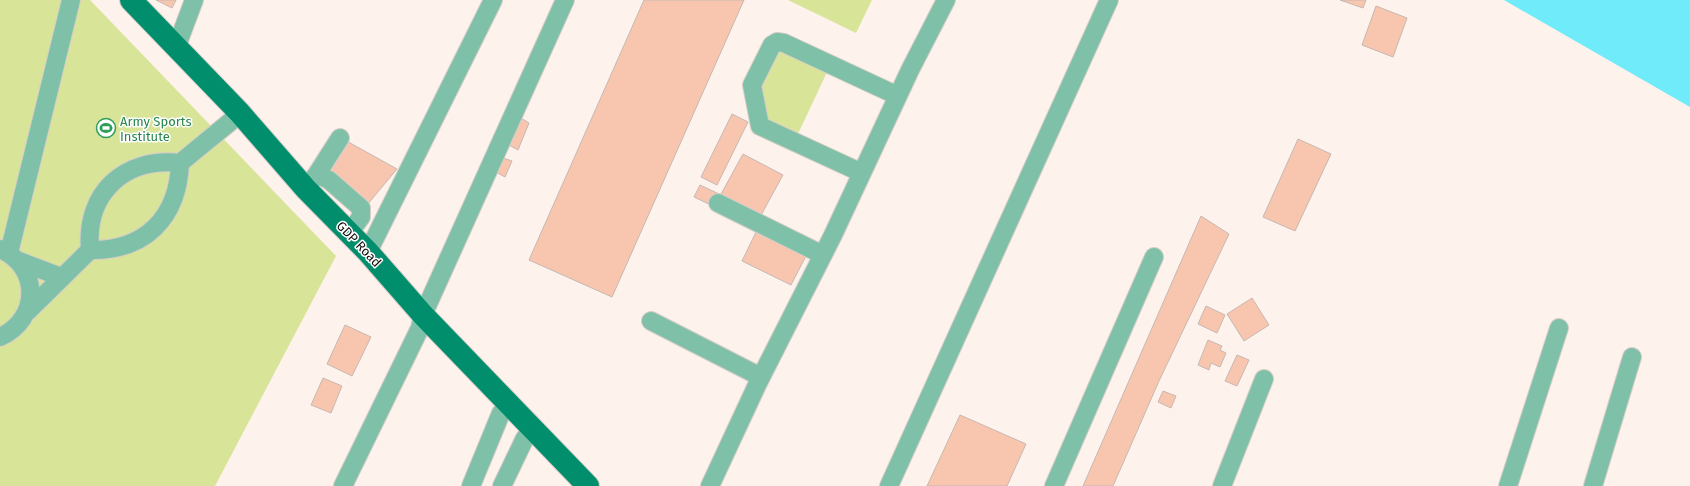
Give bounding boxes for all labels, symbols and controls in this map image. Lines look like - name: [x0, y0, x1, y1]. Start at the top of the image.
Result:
- place label: Army Sports Institute: [120, 114, 192, 144]
- sports icon: Army Sports Institute: [95, 117, 117, 139]
- street label: GDP Road: [334, 218, 384, 270]

